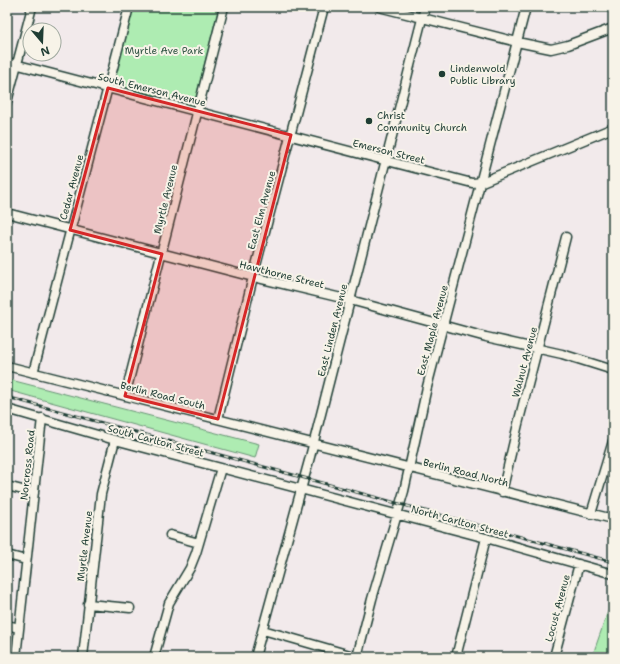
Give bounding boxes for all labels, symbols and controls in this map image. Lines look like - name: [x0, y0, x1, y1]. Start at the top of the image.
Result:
- north arrow: [22, 22, 62, 62]
- text: N: [38, 42, 52, 60]
- park label: Myrtle Ave Park: [125, 44, 204, 57]
- place label: Lindenwold Public Library: [450, 62, 516, 87]
- marker: Lindenwold Public Library: [437, 69, 447, 79]
- street label: South Emerson Avenue: [96, 70, 208, 109]
- place label: Christ Community Church: [377, 109, 467, 134]
- marker: Christ Community Church: [364, 116, 374, 126]
- street label: Emerson Street: [351, 136, 426, 167]
- street label: Cedar Avenue: [56, 153, 87, 221]
- street label: Myrtle Avenue: [151, 163, 180, 235]
- street label: East Elm Avenue: [245, 169, 278, 251]
- street label: Hawthorne Street: [238, 258, 326, 291]
- street label: East Linden Avenue: [315, 282, 350, 378]
- street label: East Maple Avenue: [414, 283, 451, 377]
- street label: Walnut Avenue: [509, 325, 540, 399]
- street label: Berlin Road South: [119, 379, 207, 412]
- street label: South Carlton Street: [106, 421, 206, 460]
- street label: Norcross Road: [17, 429, 38, 501]
- street label: Berlin Road North: [422, 456, 510, 489]
- street label: North Carlton Street: [410, 502, 510, 541]
- street label: Myrtle Avenue: [74, 510, 95, 582]
- street label: Locust Avenue: [542, 573, 573, 643]

